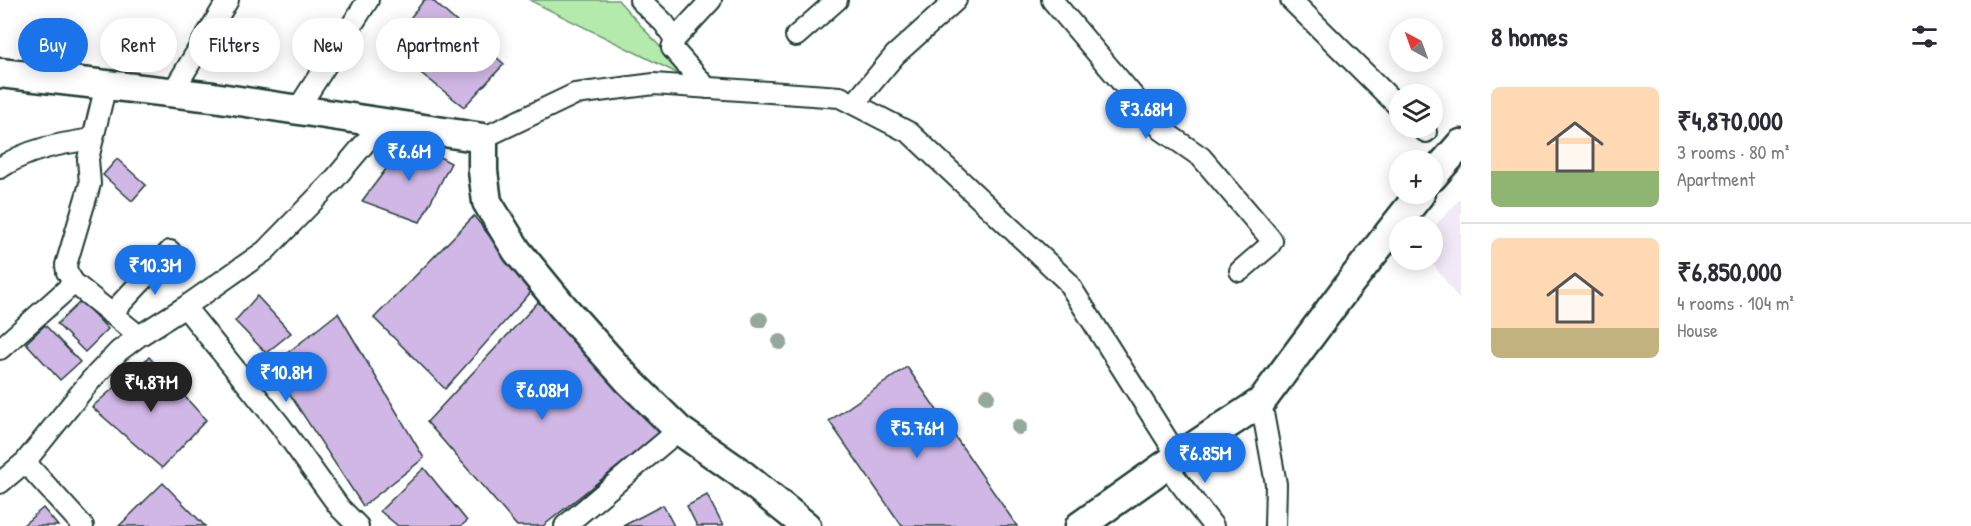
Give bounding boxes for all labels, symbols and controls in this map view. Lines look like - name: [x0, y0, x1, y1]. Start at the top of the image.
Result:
- chip: Buy: [18, 18, 88, 72]
- chip: Rent: [100, 18, 177, 72]
- chip: Filters: [189, 18, 280, 72]
- chip: New: [292, 18, 364, 72]
- chip: Apartment: [376, 18, 500, 72]
- north arrow: [1389, 18, 1443, 72]
- map controls: [1389, 18, 1443, 270]
- text: 8 homes: [1491, 19, 1568, 54]
- icon: filters: [1908, 20, 1941, 53]
- button: layers: [1389, 84, 1443, 138]
- pin: ₹3.68M: [1097, 89, 1195, 140]
- text: ₹3.68M: [1119, 95, 1173, 122]
- text: ₹4,870,000: [1677, 103, 1783, 138]
- icon: home: [1539, 111, 1611, 183]
- pin: ₹6.6M: [367, 131, 451, 182]
- text: ₹6.6M: [387, 137, 431, 164]
- text: 3 rooms · 80 m²: [1677, 138, 1789, 165]
- button: +: [1389, 150, 1443, 204]
- text: Apartment: [1677, 165, 1755, 192]
- button: −: [1389, 216, 1443, 270]
- pin: ₹10.3M: [106, 245, 204, 296]
- text: ₹10.3M: [129, 251, 181, 278]
- text: ₹6,850,000: [1677, 254, 1782, 289]
- icon: home: [1539, 262, 1611, 334]
- text: 4 rooms · 104 m²: [1677, 289, 1794, 316]
- text: House: [1677, 316, 1718, 343]
- pin: ₹10.8M: [237, 352, 335, 403]
- text: ₹10.8M: [260, 358, 312, 385]
- pin: ₹4.87M: [102, 362, 200, 413]
- text: ₹4.87M: [124, 368, 178, 395]
- pin: ₹6.08M: [493, 370, 591, 421]
- text: ₹6.08M: [515, 376, 569, 403]
- pin: ₹5.76M: [868, 408, 966, 459]
- text: ₹5.76M: [890, 414, 944, 441]
- pin: ₹6.85M: [1156, 433, 1254, 484]
- text: ₹6.85M: [1179, 439, 1231, 466]

